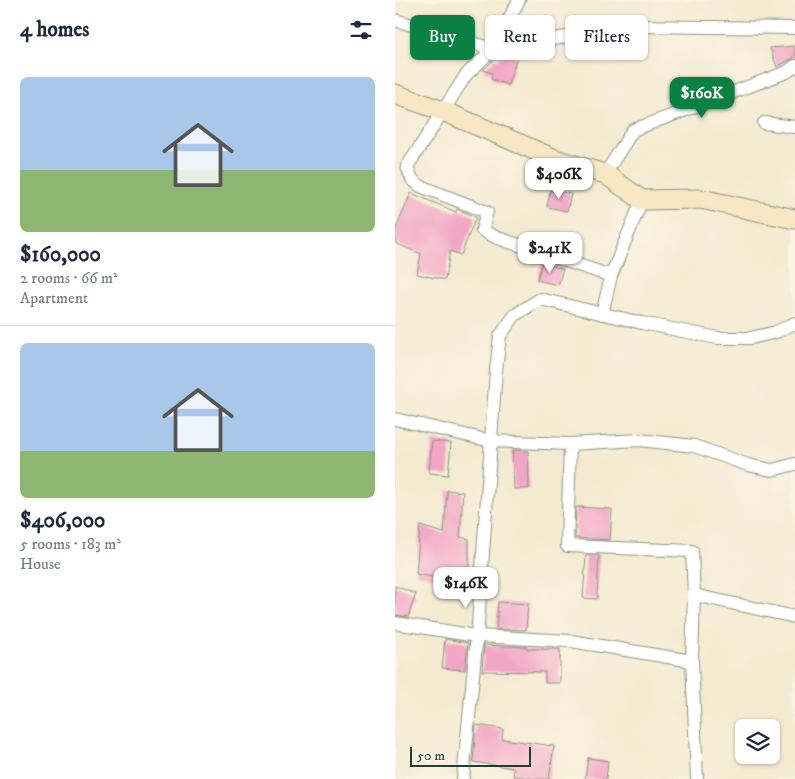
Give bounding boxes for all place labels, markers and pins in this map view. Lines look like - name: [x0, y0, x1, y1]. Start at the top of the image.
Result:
- pin: $160K: [667, 76, 737, 119]
- pin: $406K: [524, 158, 594, 200]
- pin: $241K: [515, 232, 585, 274]
- pin: $146K: [431, 566, 501, 609]

